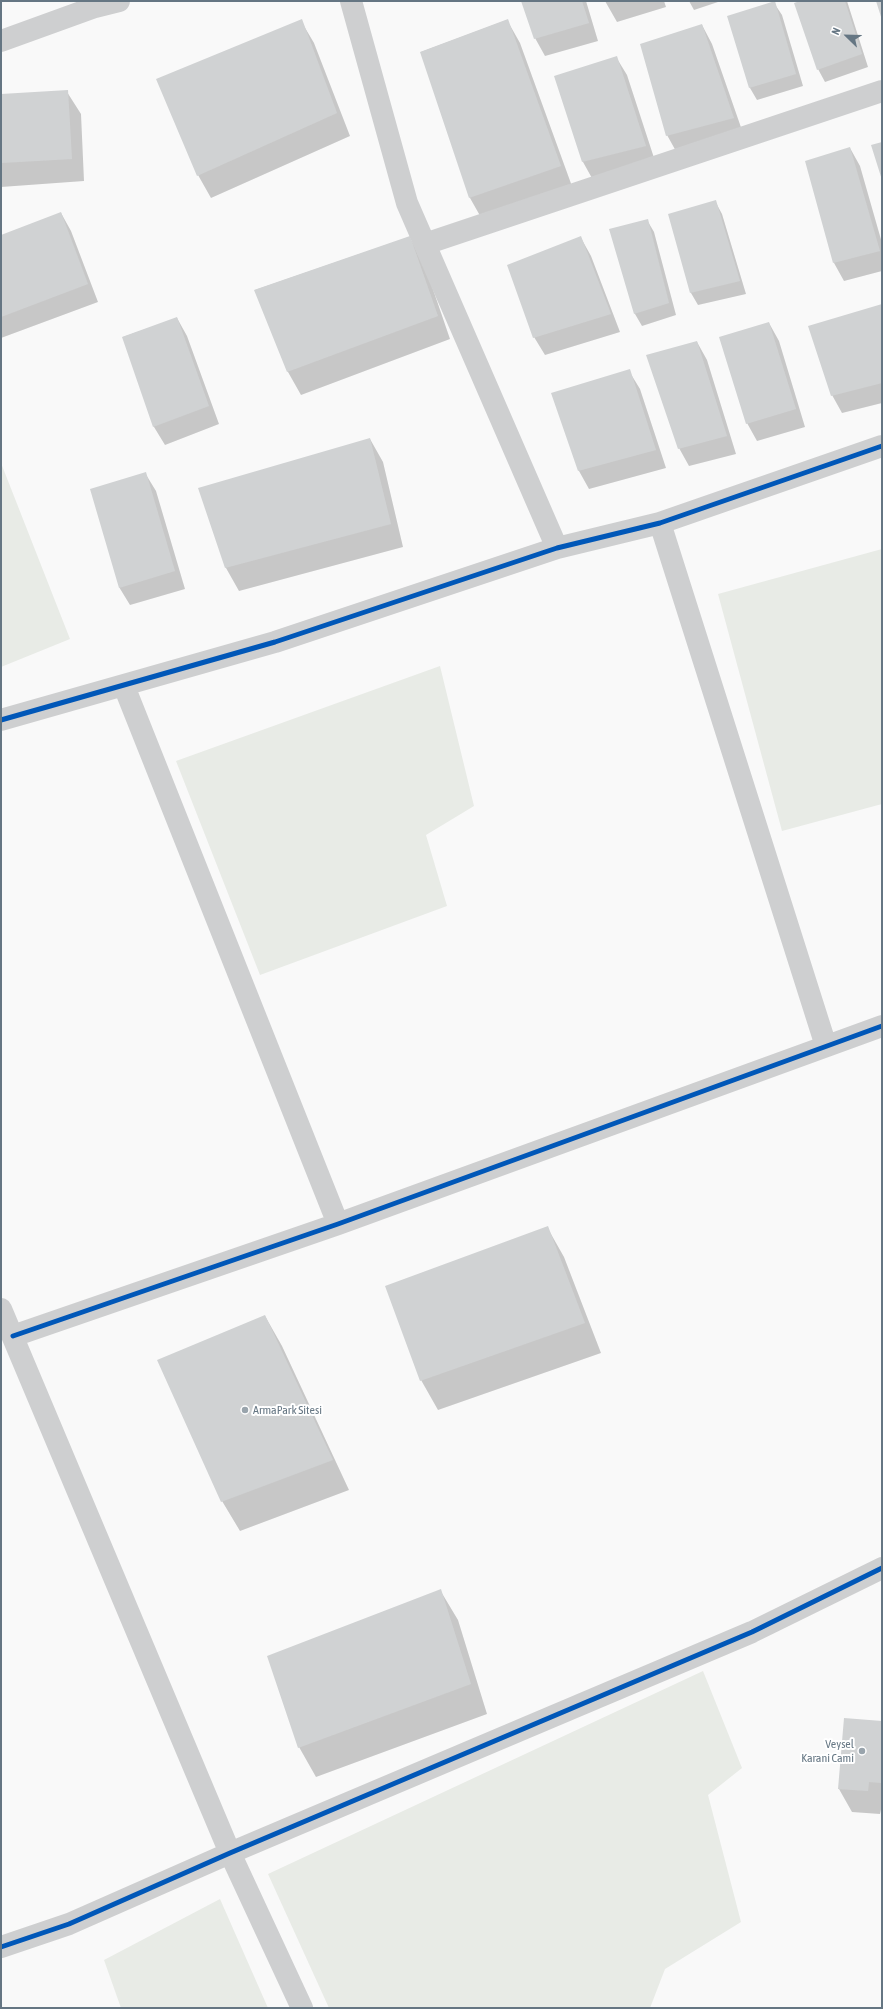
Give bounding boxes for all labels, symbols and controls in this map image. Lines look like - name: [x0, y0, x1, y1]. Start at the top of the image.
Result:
- north arrow: [827, 16, 867, 56]
- text: N: [829, 26, 843, 37]
- place label: ArmaPark Sitesi: [253, 1403, 322, 1417]
- marker: ArmaPark Sitesi: [240, 1405, 250, 1415]
- place label: Veysel Karani Cami: [801, 1737, 854, 1765]
- marker: Veysel Karani Cami: [857, 1746, 867, 1756]

